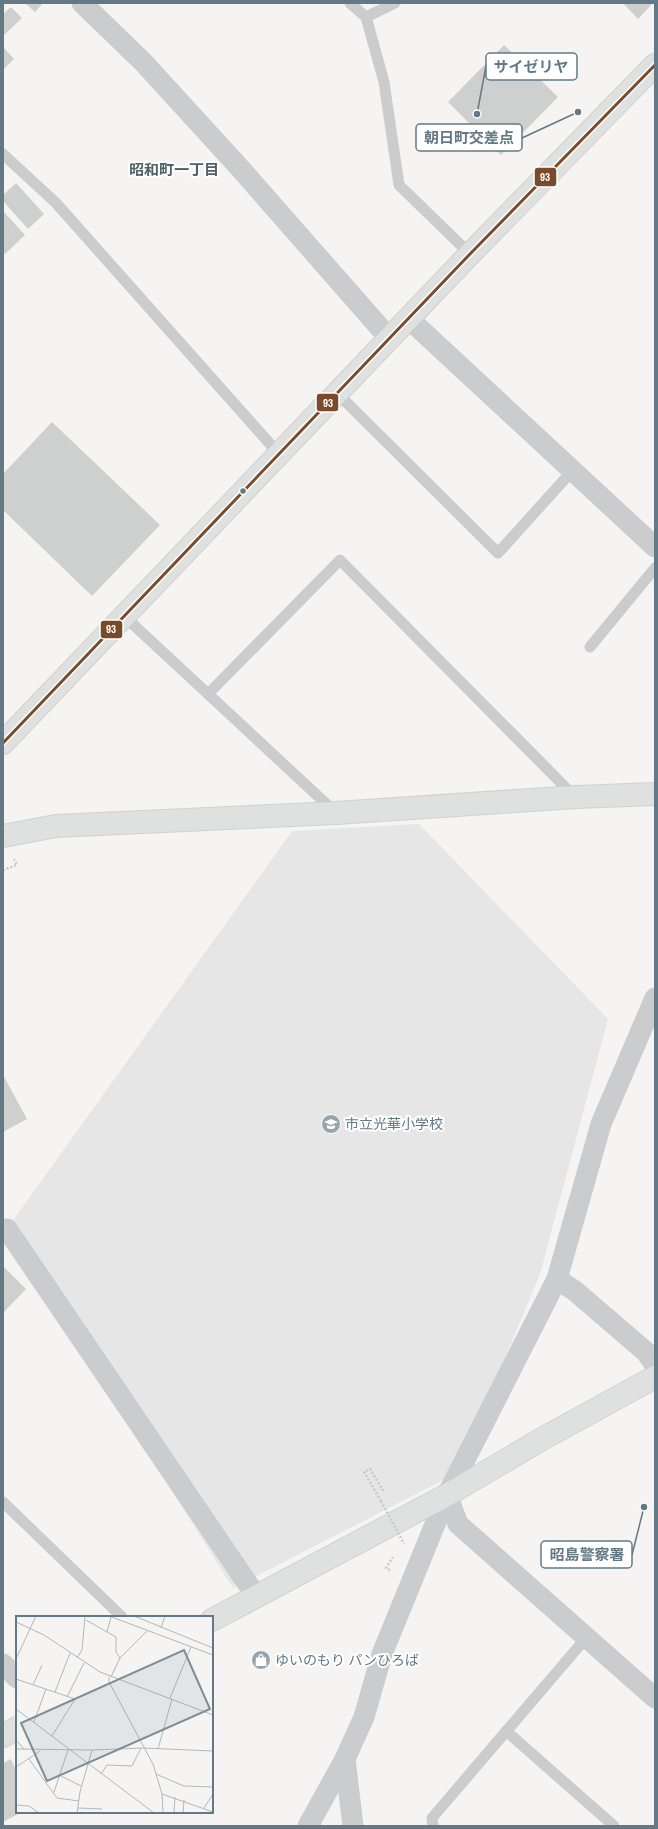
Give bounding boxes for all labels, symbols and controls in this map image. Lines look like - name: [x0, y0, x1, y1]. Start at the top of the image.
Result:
- callout: サイゼリヤ: [486, 53, 577, 80]
- text: サイゼリヤ: [493, 56, 569, 77]
- callout: 朝日町交差点: [416, 124, 522, 151]
- text: 朝日町交差点: [424, 127, 514, 148]
- district label: 昭和町一丁目: [129, 159, 219, 180]
- line badge: 93: [534, 167, 557, 187]
- text: 93: [540, 170, 550, 184]
- line badge: 93: [316, 393, 339, 412]
- text: 93: [323, 396, 333, 410]
- unlabelled marker: [238, 486, 248, 496]
- line badge: 93: [100, 620, 123, 639]
- text: 93: [106, 622, 116, 636]
- school or university icon: 市立光華小学校: [320, 1113, 342, 1135]
- place label: 市立光華小学校: [345, 1115, 443, 1133]
- callout: 昭島警察署: [541, 1541, 632, 1568]
- text: 昭島警察署: [549, 1544, 625, 1565]
- inset map: [16, 1616, 213, 1813]
- shop icon: ゆいのもり パンひろば: [250, 1649, 272, 1671]
- place label: ゆいのもり パンひろば: [275, 1651, 419, 1669]

